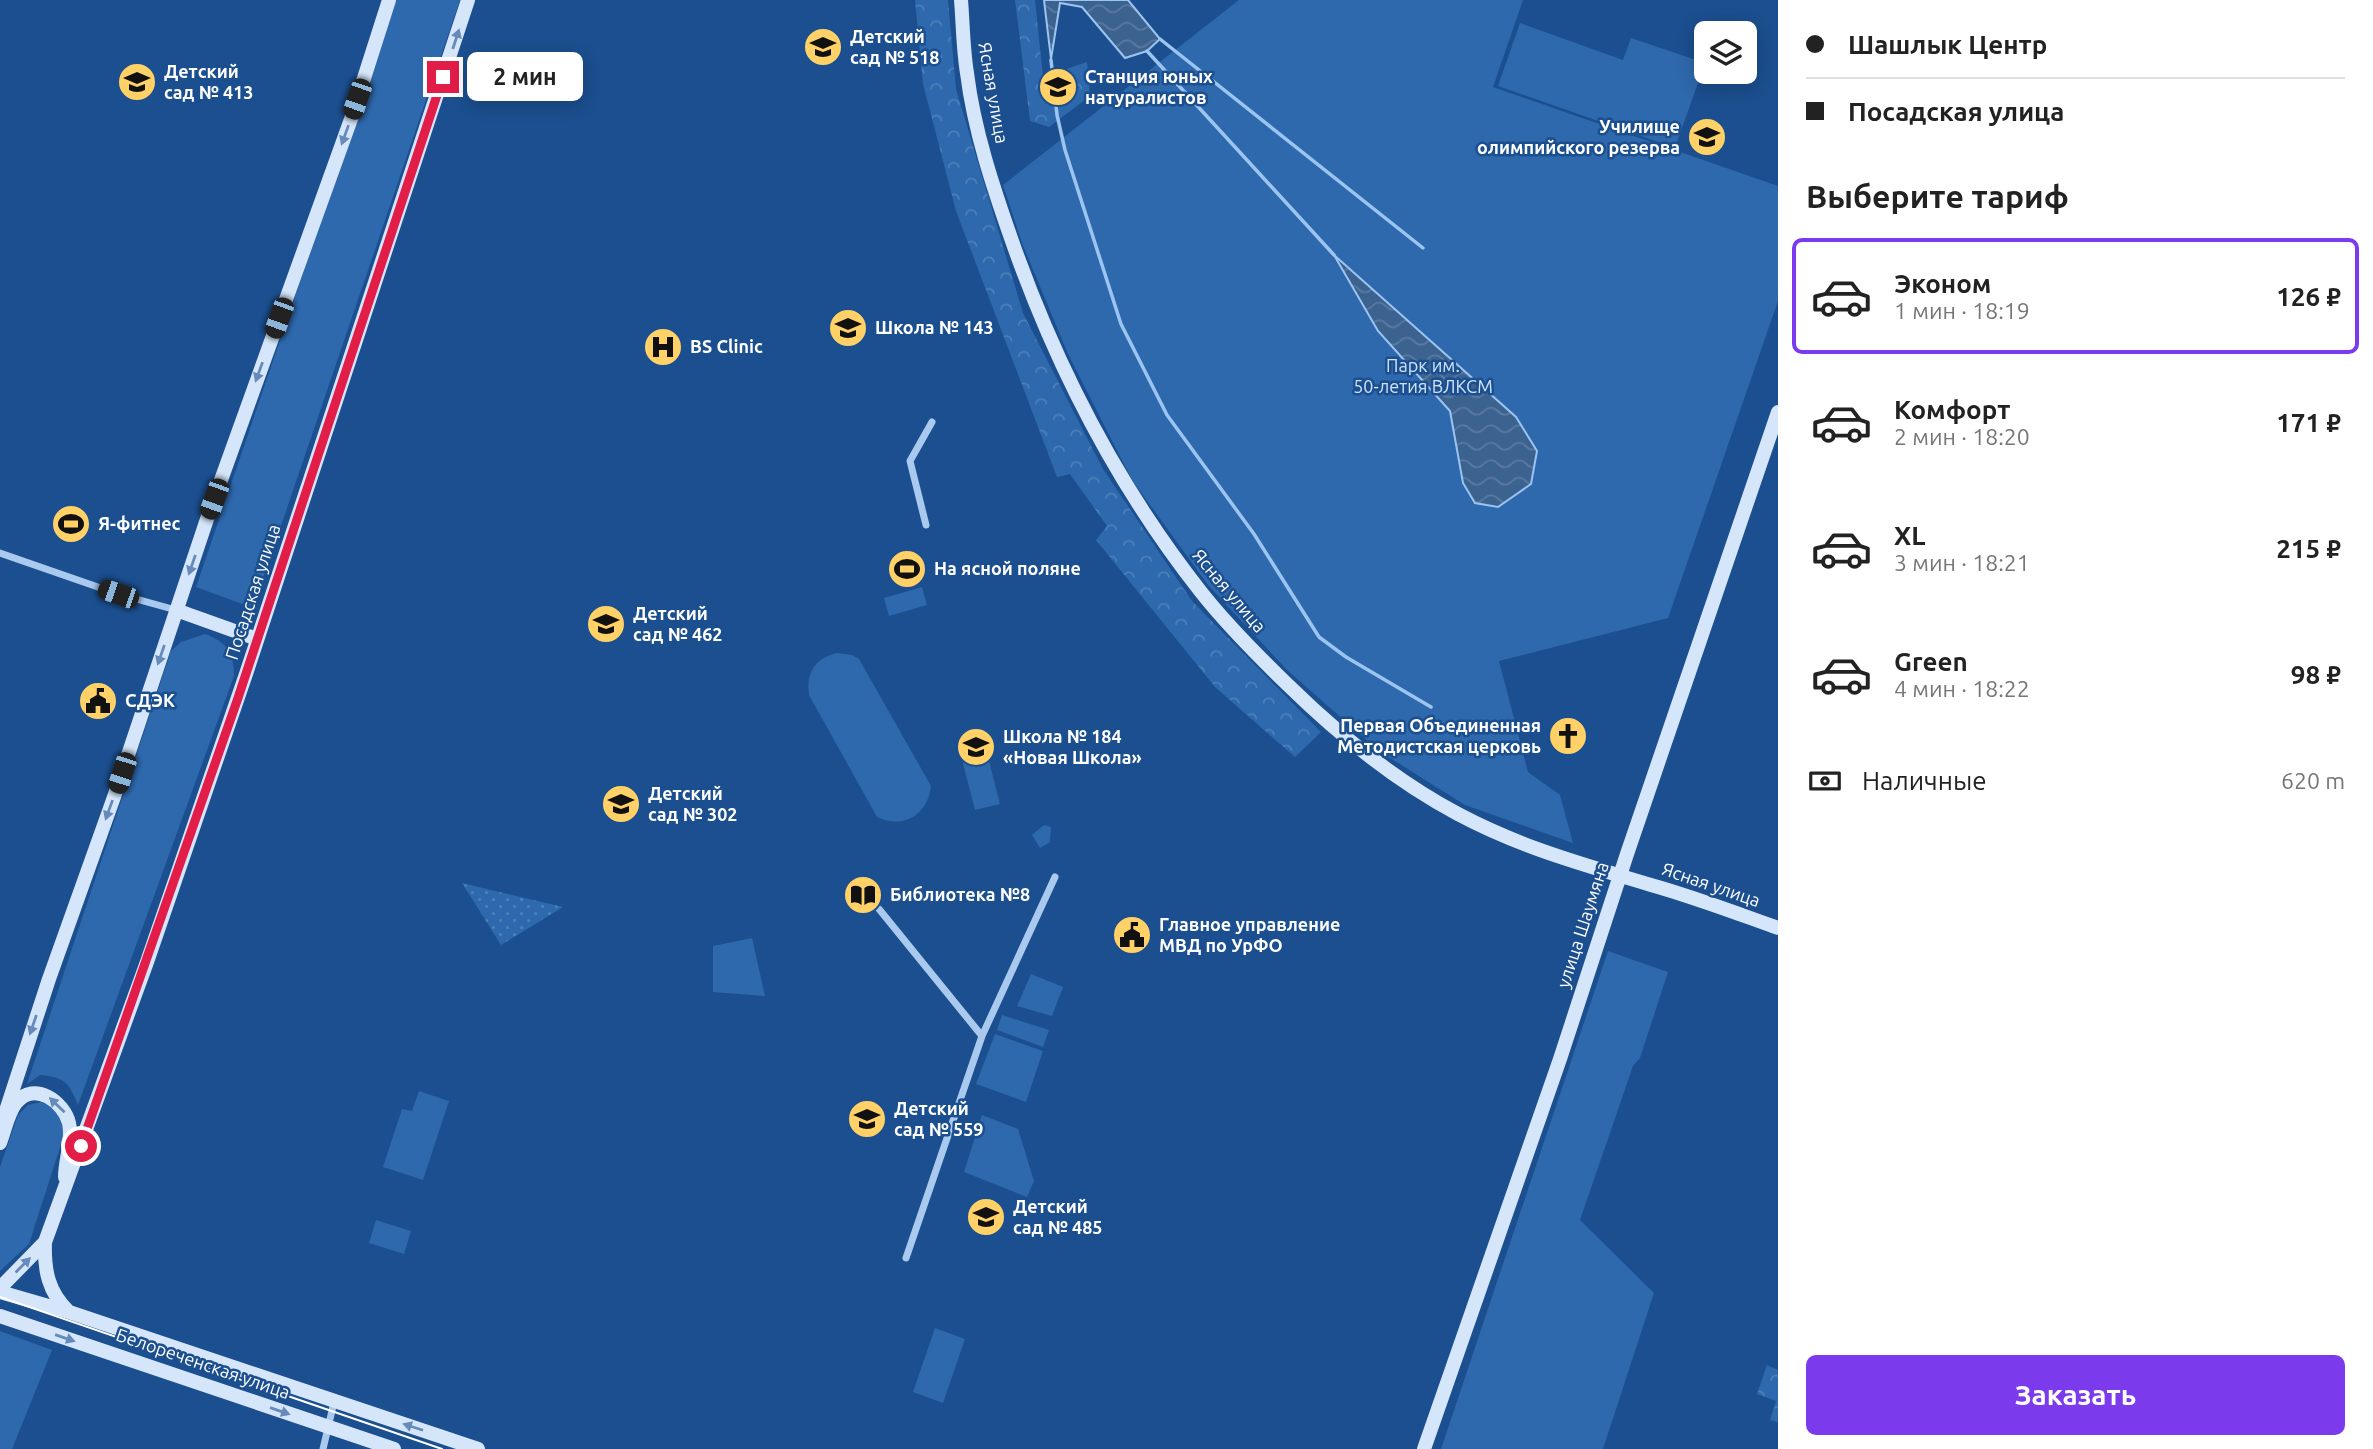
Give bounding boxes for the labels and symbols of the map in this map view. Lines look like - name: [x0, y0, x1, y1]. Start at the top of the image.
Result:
- school or university icon: Детский сад № 518: [802, 26, 844, 68]
- place label: Детский сад № 518: [850, 26, 939, 67]
- one-way arrow: [451, 28, 462, 49]
- street label: Ясная улица: [975, 41, 1013, 145]
- callout: 2 мин: [467, 52, 583, 102]
- school or university icon: Детский сад № 413: [116, 61, 158, 103]
- place label: Детский сад № 413: [164, 61, 253, 102]
- route end: [427, 61, 459, 93]
- school or university icon: Станция юных натуралистов: [1037, 66, 1079, 108]
- place label: Станция юных натуралистов: [1085, 66, 1213, 107]
- car: [341, 76, 374, 122]
- place label: Училище олимпийского резерва: [1477, 116, 1680, 157]
- school or university icon: Училище олимпийского резерва: [1686, 116, 1728, 158]
- one-way arrow: [339, 124, 350, 145]
- car: [262, 295, 297, 341]
- school or university icon: Школа № 143: [827, 307, 869, 349]
- place label: Школа № 143: [875, 317, 994, 337]
- hospital icon: BS Clinic: [642, 326, 684, 368]
- place label: BS Clinic: [690, 336, 763, 356]
- park label: Парк им. 50-летия ВЛКСМ: [1353, 355, 1493, 396]
- one-way arrow: [254, 361, 265, 382]
- car: [197, 476, 232, 522]
- sports icon: Я-фитнес: [50, 503, 92, 545]
- place label: Я-фитнес: [98, 513, 181, 533]
- street label: Посадская улица: [221, 522, 283, 662]
- street label: Ясная улица: [1189, 545, 1270, 636]
- sports icon: На ясной поляне: [886, 548, 928, 590]
- one-way arrow: [186, 555, 197, 576]
- place label: На ясной поляне: [934, 558, 1081, 578]
- car: [95, 577, 142, 611]
- school or university icon: Детский сад № 462: [585, 603, 627, 645]
- place label: Детский сад № 462: [633, 603, 722, 644]
- one-way arrow: [155, 644, 166, 665]
- public building icon: СДЭК: [77, 680, 119, 722]
- place label: СДЭК: [125, 690, 175, 710]
- place label: Первая Объединенная Методистская церковь: [1337, 715, 1541, 756]
- church icon: Первая Объединенная Методистская церковь: [1547, 715, 1589, 757]
- school or university icon: Школа № 184 «Новая Школа»: [955, 726, 997, 768]
- place label: Школа № 184 «Новая Школа»: [1003, 726, 1142, 767]
- car: [106, 750, 139, 796]
- school or university icon: Детский сад № 302: [600, 783, 642, 825]
- place label: Детский сад № 302: [648, 783, 737, 824]
- one-way arrow: [103, 800, 114, 821]
- street label: Ясная улица: [1660, 858, 1763, 910]
- street label: улица Шаумяна: [1552, 859, 1612, 990]
- library icon: Библиотека №8: [842, 874, 884, 916]
- place label: Библиотека №8: [890, 884, 1030, 904]
- public building icon: Главное управление МВД по УрФО: [1111, 914, 1153, 956]
- place label: Главное управление МВД по УрФО: [1159, 914, 1340, 955]
- one-way arrow: [27, 1015, 38, 1036]
- one-way arrow: [48, 1096, 65, 1113]
- school or university icon: Детский сад № 559: [846, 1098, 888, 1140]
- place label: Детский сад № 559: [894, 1098, 983, 1139]
- route start: [65, 1130, 97, 1162]
- school or university icon: Детский сад № 485: [965, 1196, 1007, 1238]
- place label: Детский сад № 485: [1013, 1196, 1102, 1237]
- one-way arrow: [14, 1257, 30, 1274]
- street label: Белореченская улица: [114, 1324, 293, 1402]
- one-way arrow: [54, 1333, 75, 1344]
- one-way arrow: [270, 1406, 291, 1417]
- one-way arrow: [402, 1422, 423, 1432]

